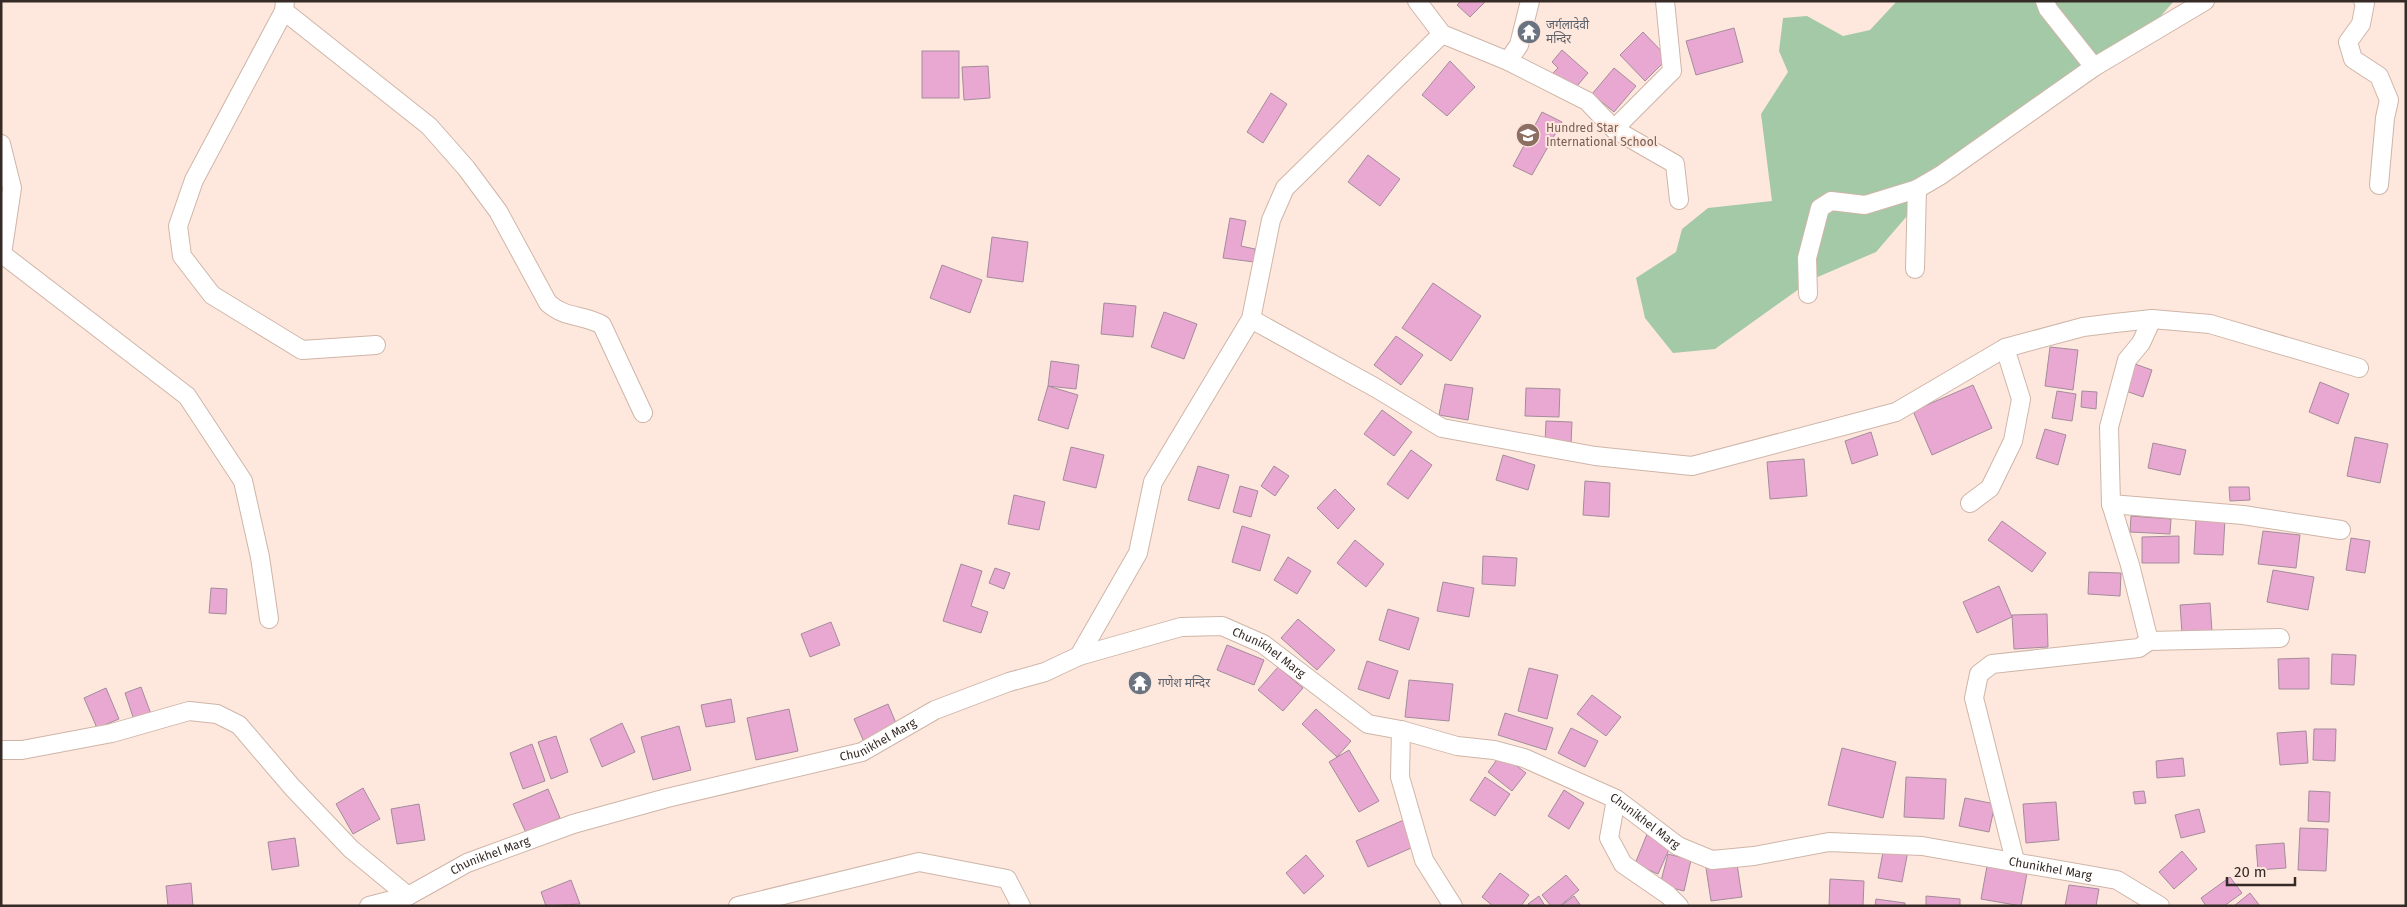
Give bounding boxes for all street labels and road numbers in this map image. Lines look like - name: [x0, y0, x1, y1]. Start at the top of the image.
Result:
- street label: Chunikhel Marg: [1230, 624, 1309, 681]
- street label: Chunikhel Marg: [838, 715, 919, 764]
- street label: Chunikhel Marg: [1608, 790, 1683, 852]
- street label: Chunikhel Marg: [448, 833, 532, 878]
- street label: Chunikhel Marg: [2008, 854, 2094, 883]

